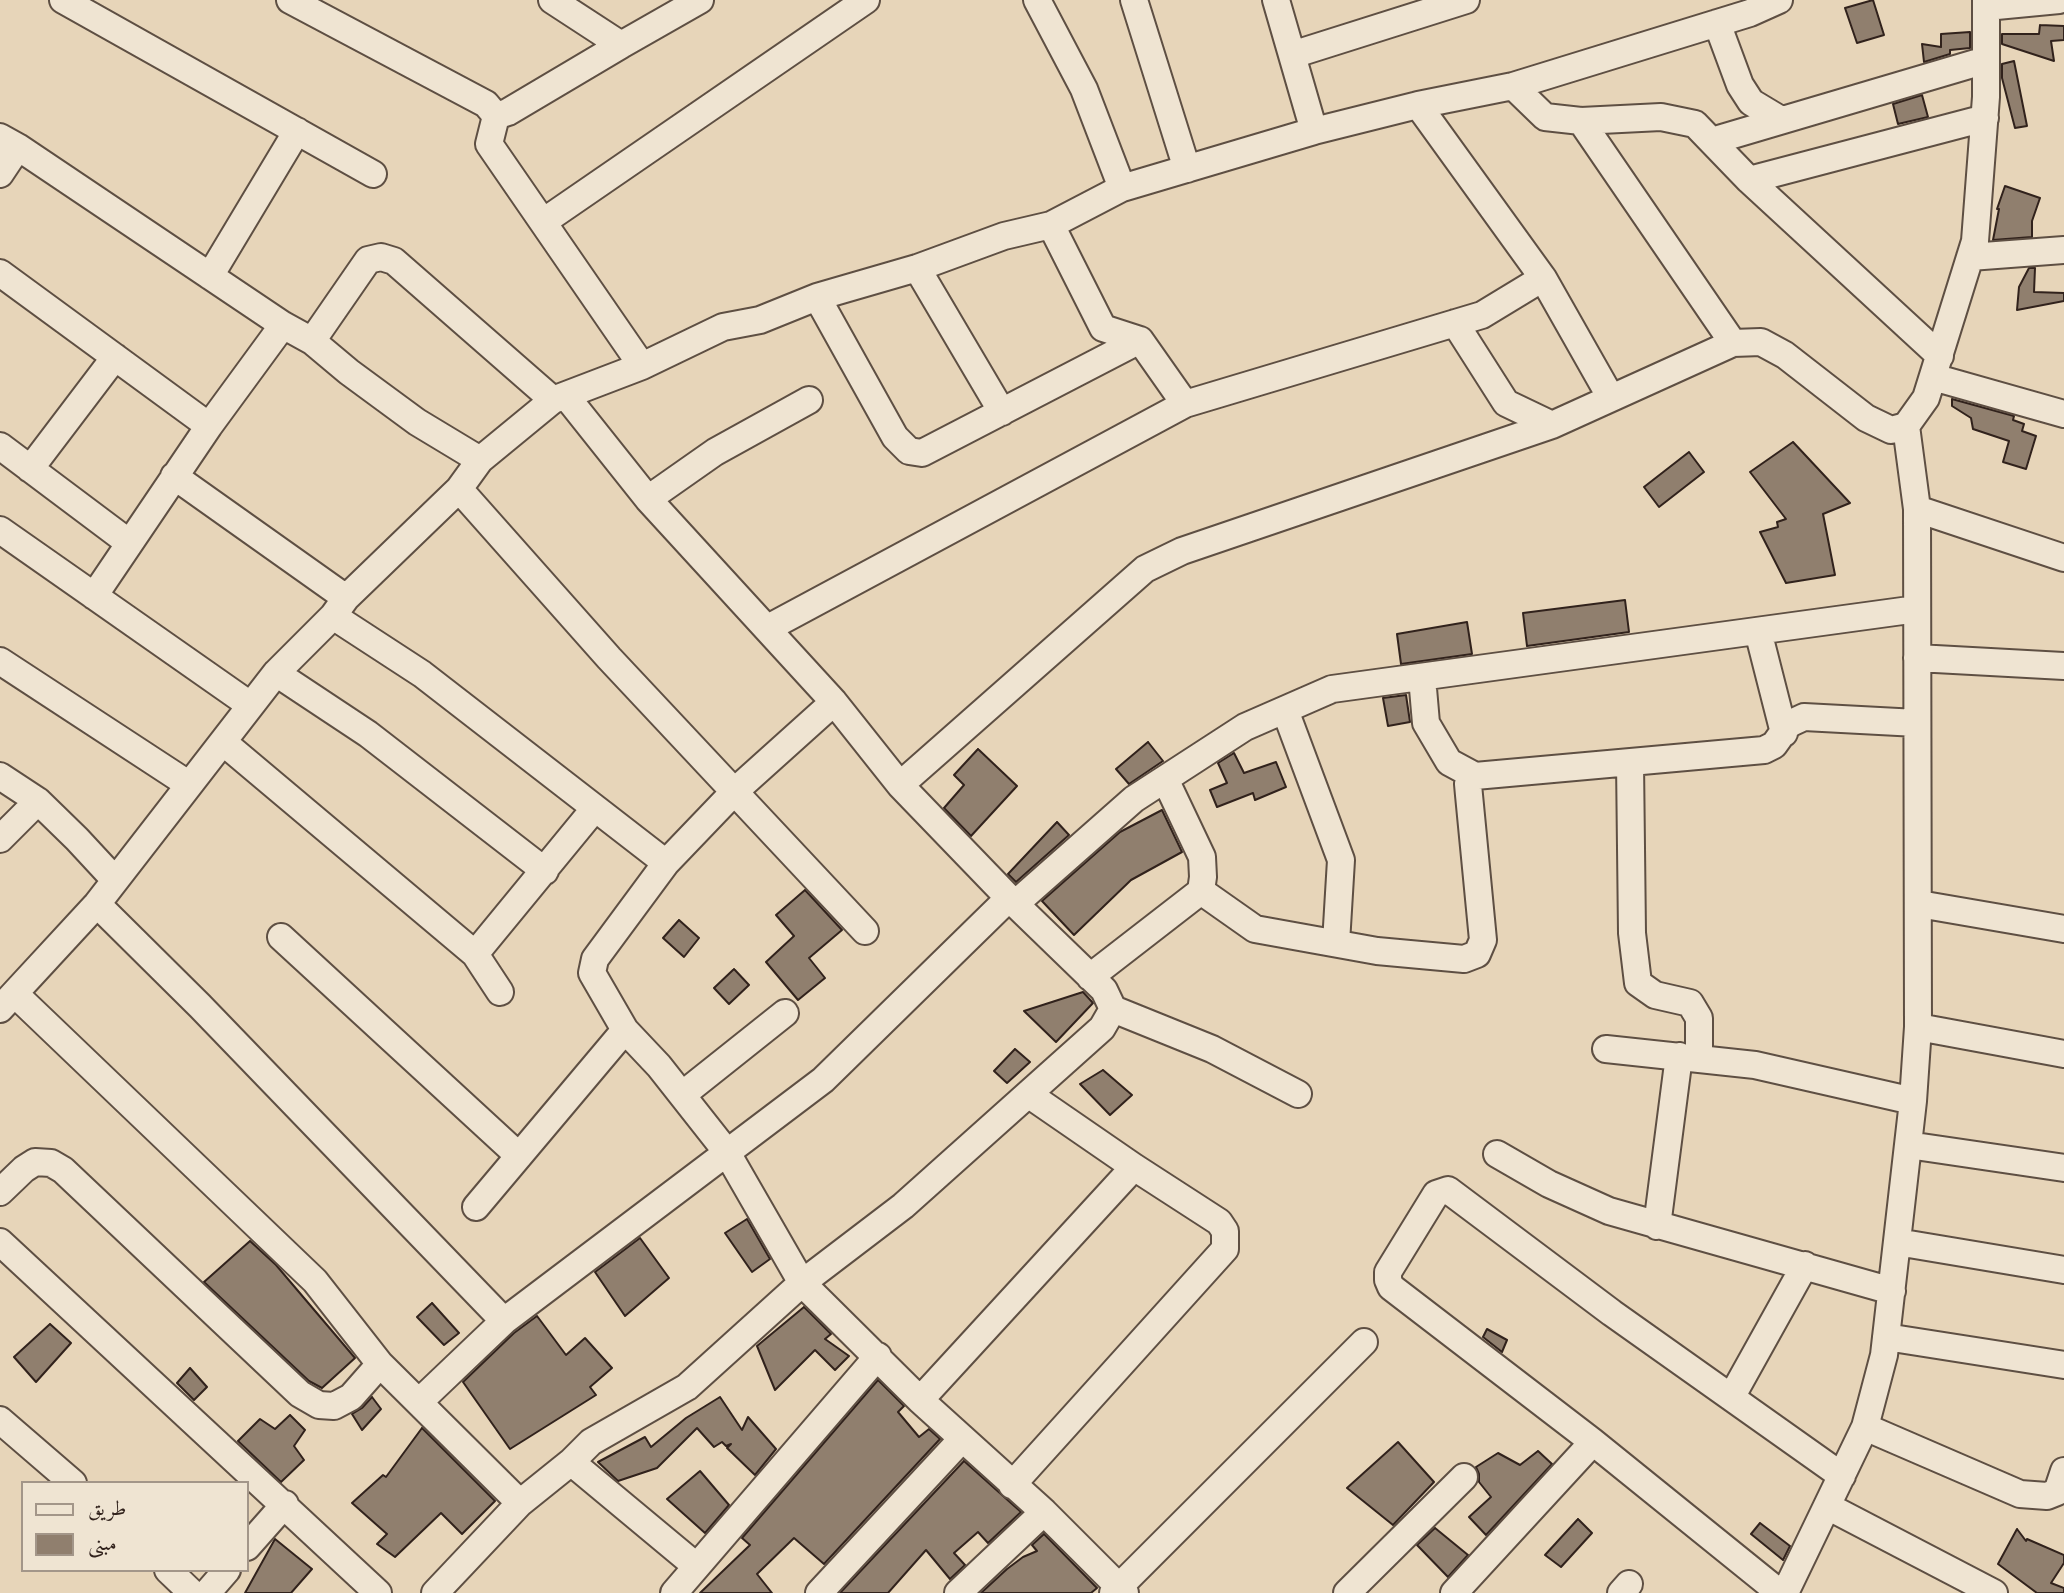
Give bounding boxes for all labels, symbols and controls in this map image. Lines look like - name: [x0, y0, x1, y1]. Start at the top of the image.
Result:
- legend: [21, 1481, 248, 1572]
- text: طريق: [88, 1495, 126, 1525]
- text: مبنى: [88, 1530, 117, 1560]

